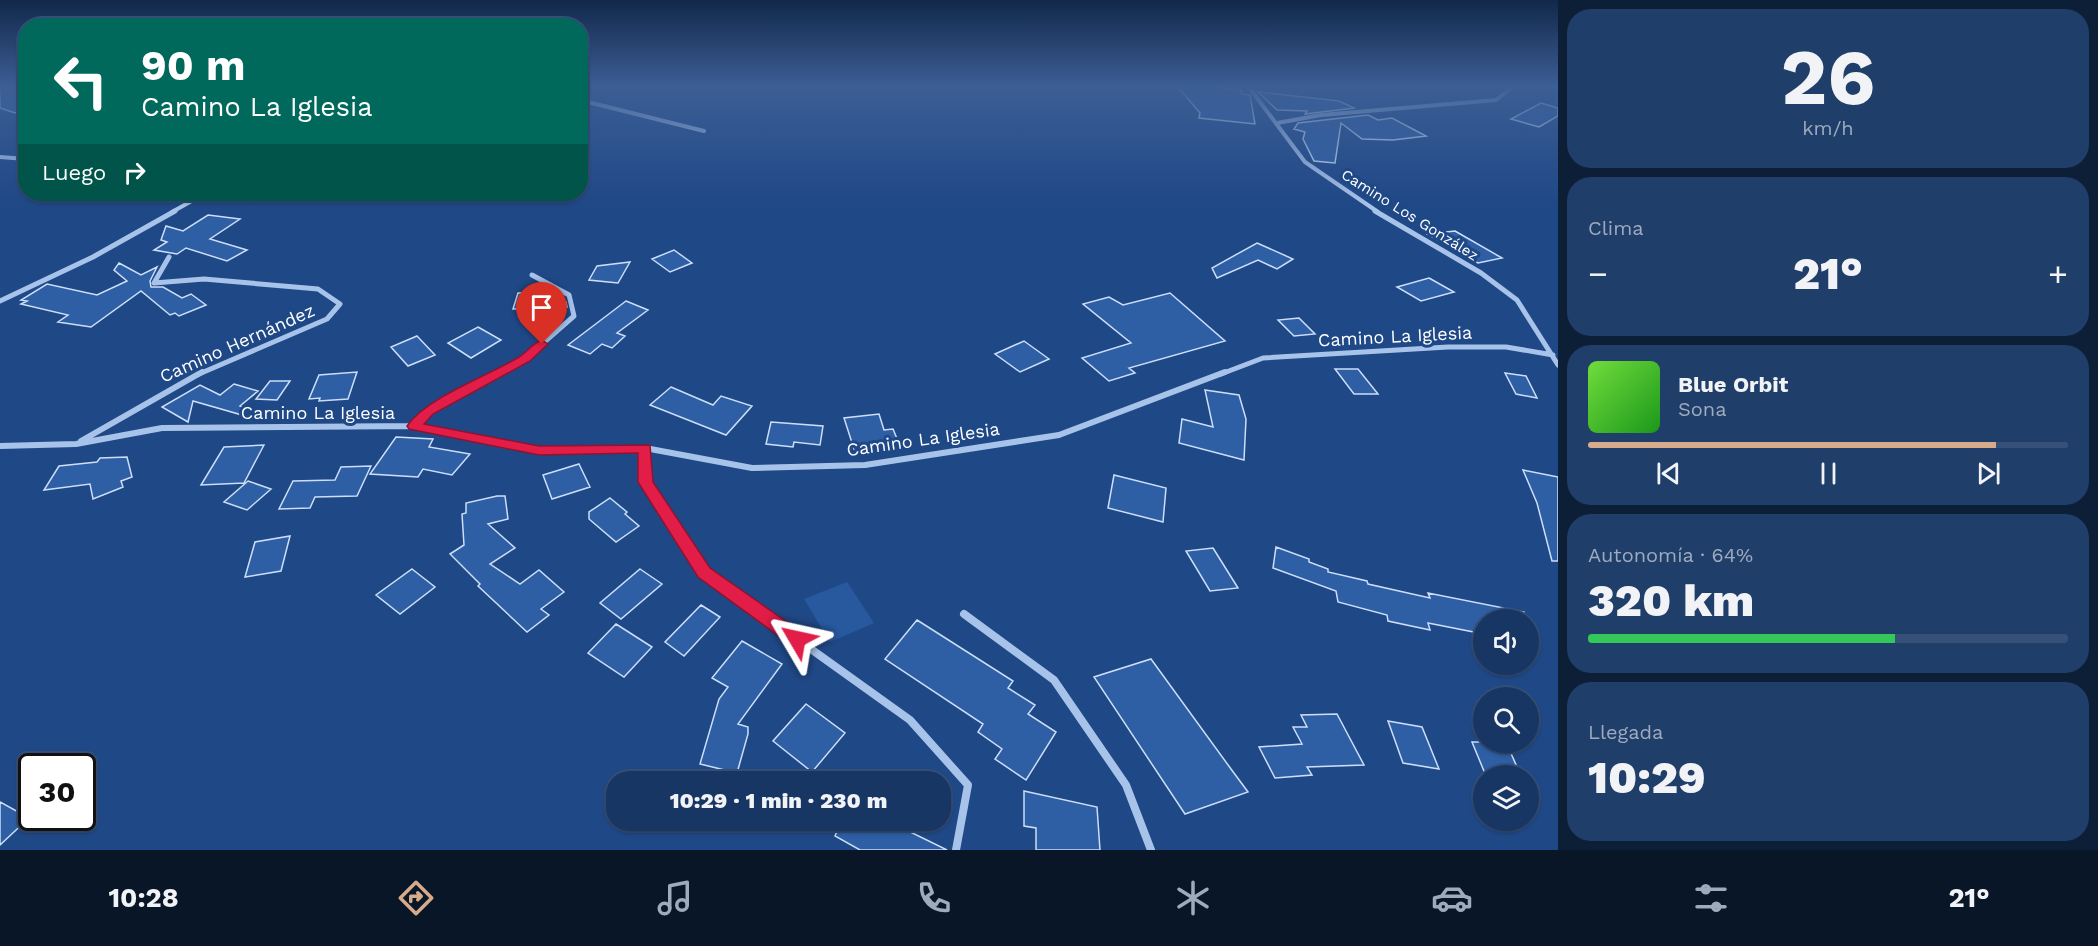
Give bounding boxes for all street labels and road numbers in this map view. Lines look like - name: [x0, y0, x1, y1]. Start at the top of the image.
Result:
- street label: Camino Los González: [1338, 165, 1482, 265]
- street label: Camino Hernández: [156, 299, 318, 387]
- street label: Camino La Iglesia: [1317, 321, 1473, 351]
- street label: Camino La Iglesia: [241, 402, 395, 423]
- street label: Camino La Iglesia: [845, 418, 1001, 460]

